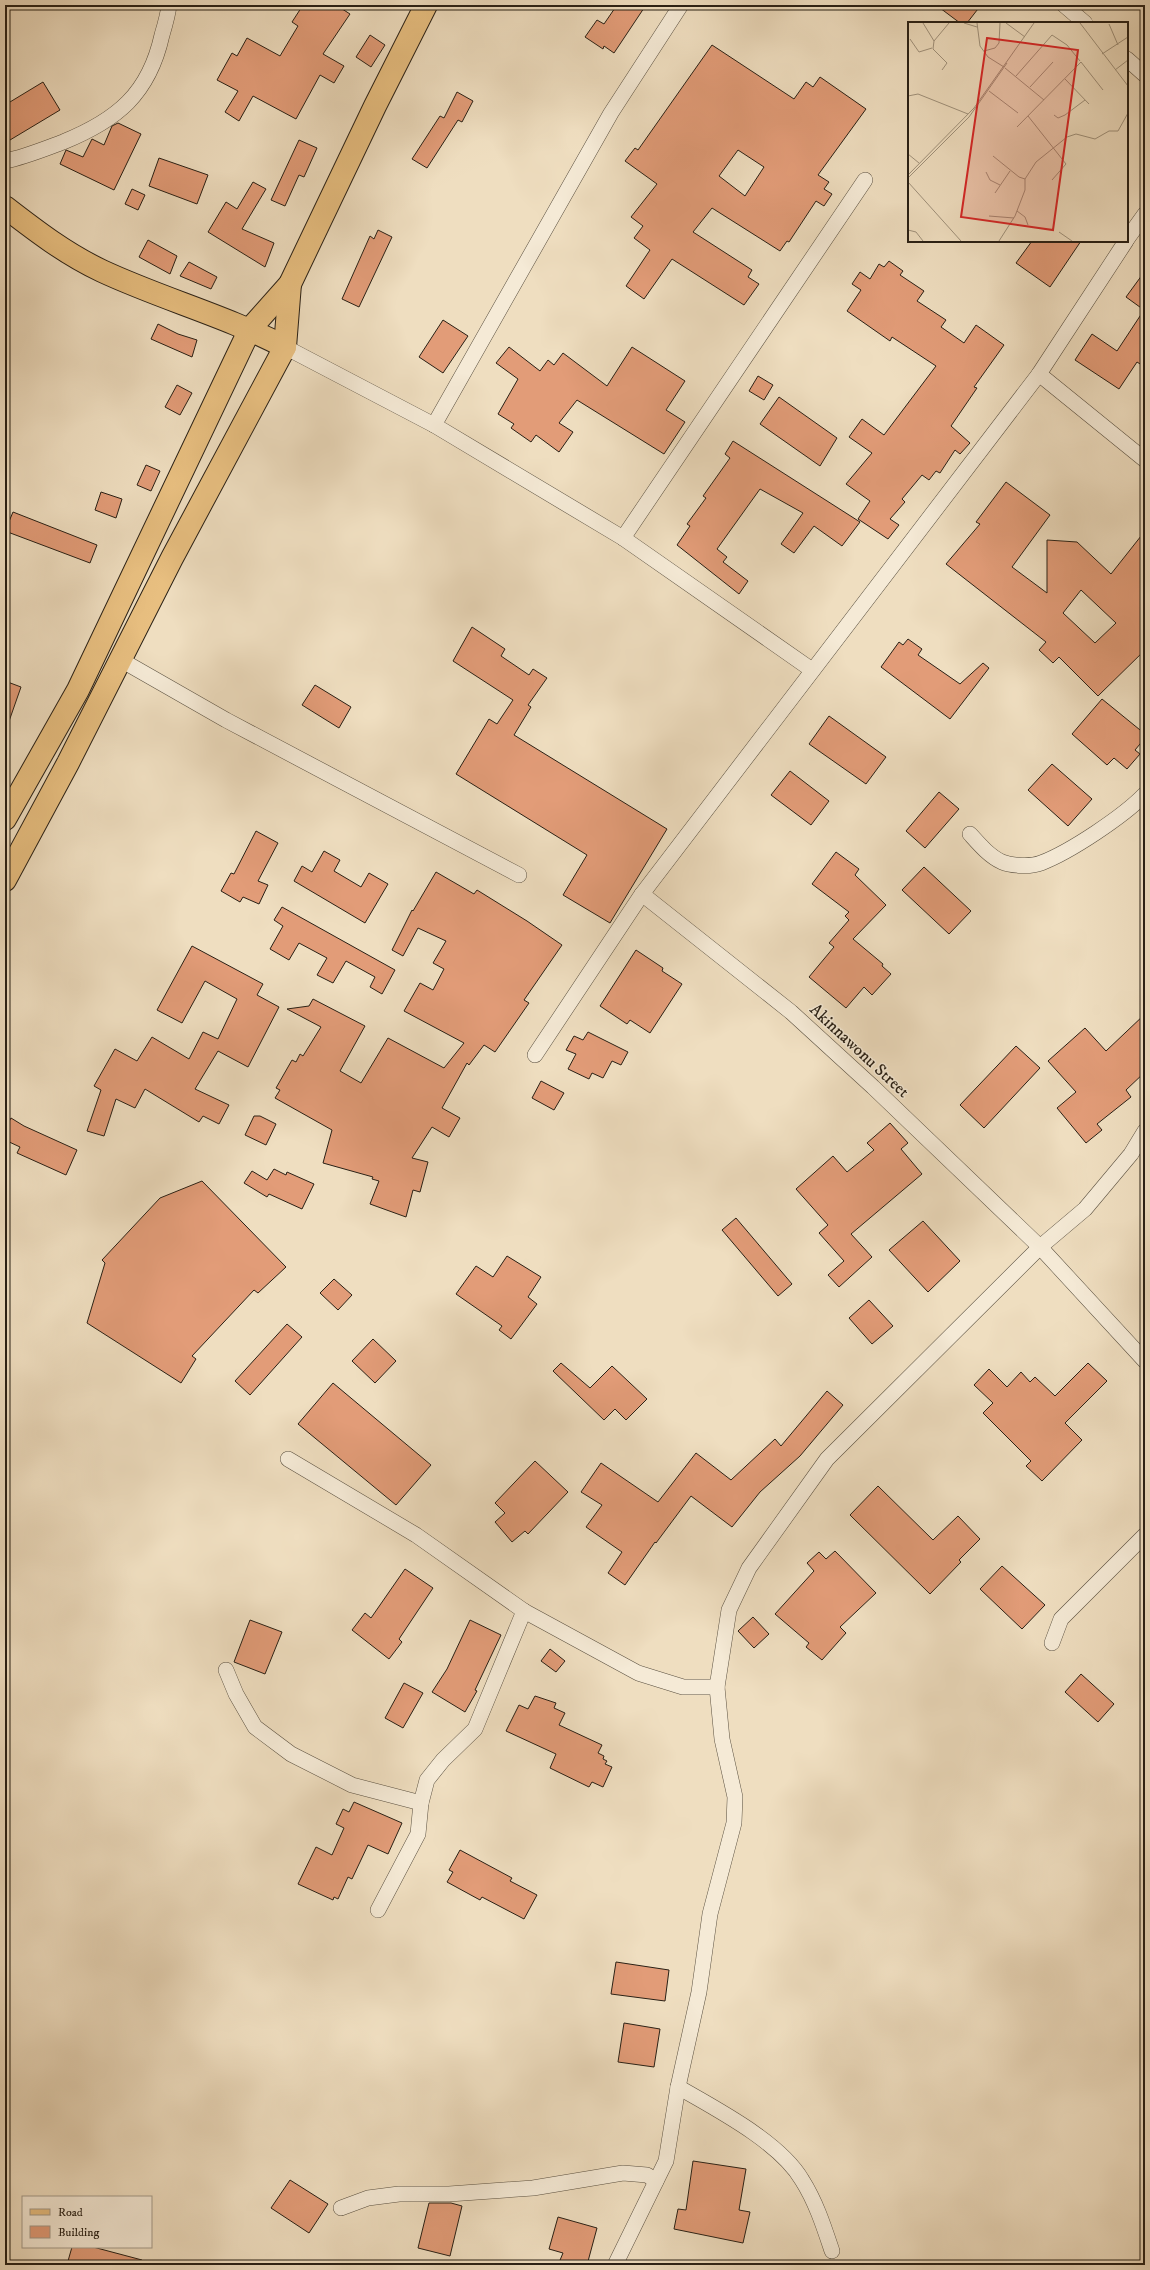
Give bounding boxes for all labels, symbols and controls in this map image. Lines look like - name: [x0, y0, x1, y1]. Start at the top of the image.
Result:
- inset map: [908, 22, 1128, 242]
- street label: Akinnawonu Street: [805, 999, 914, 1103]
- legend: [22, 2196, 152, 2248]
- text: Road: [58, 2205, 83, 2220]
- text: Building: [58, 2225, 99, 2240]

